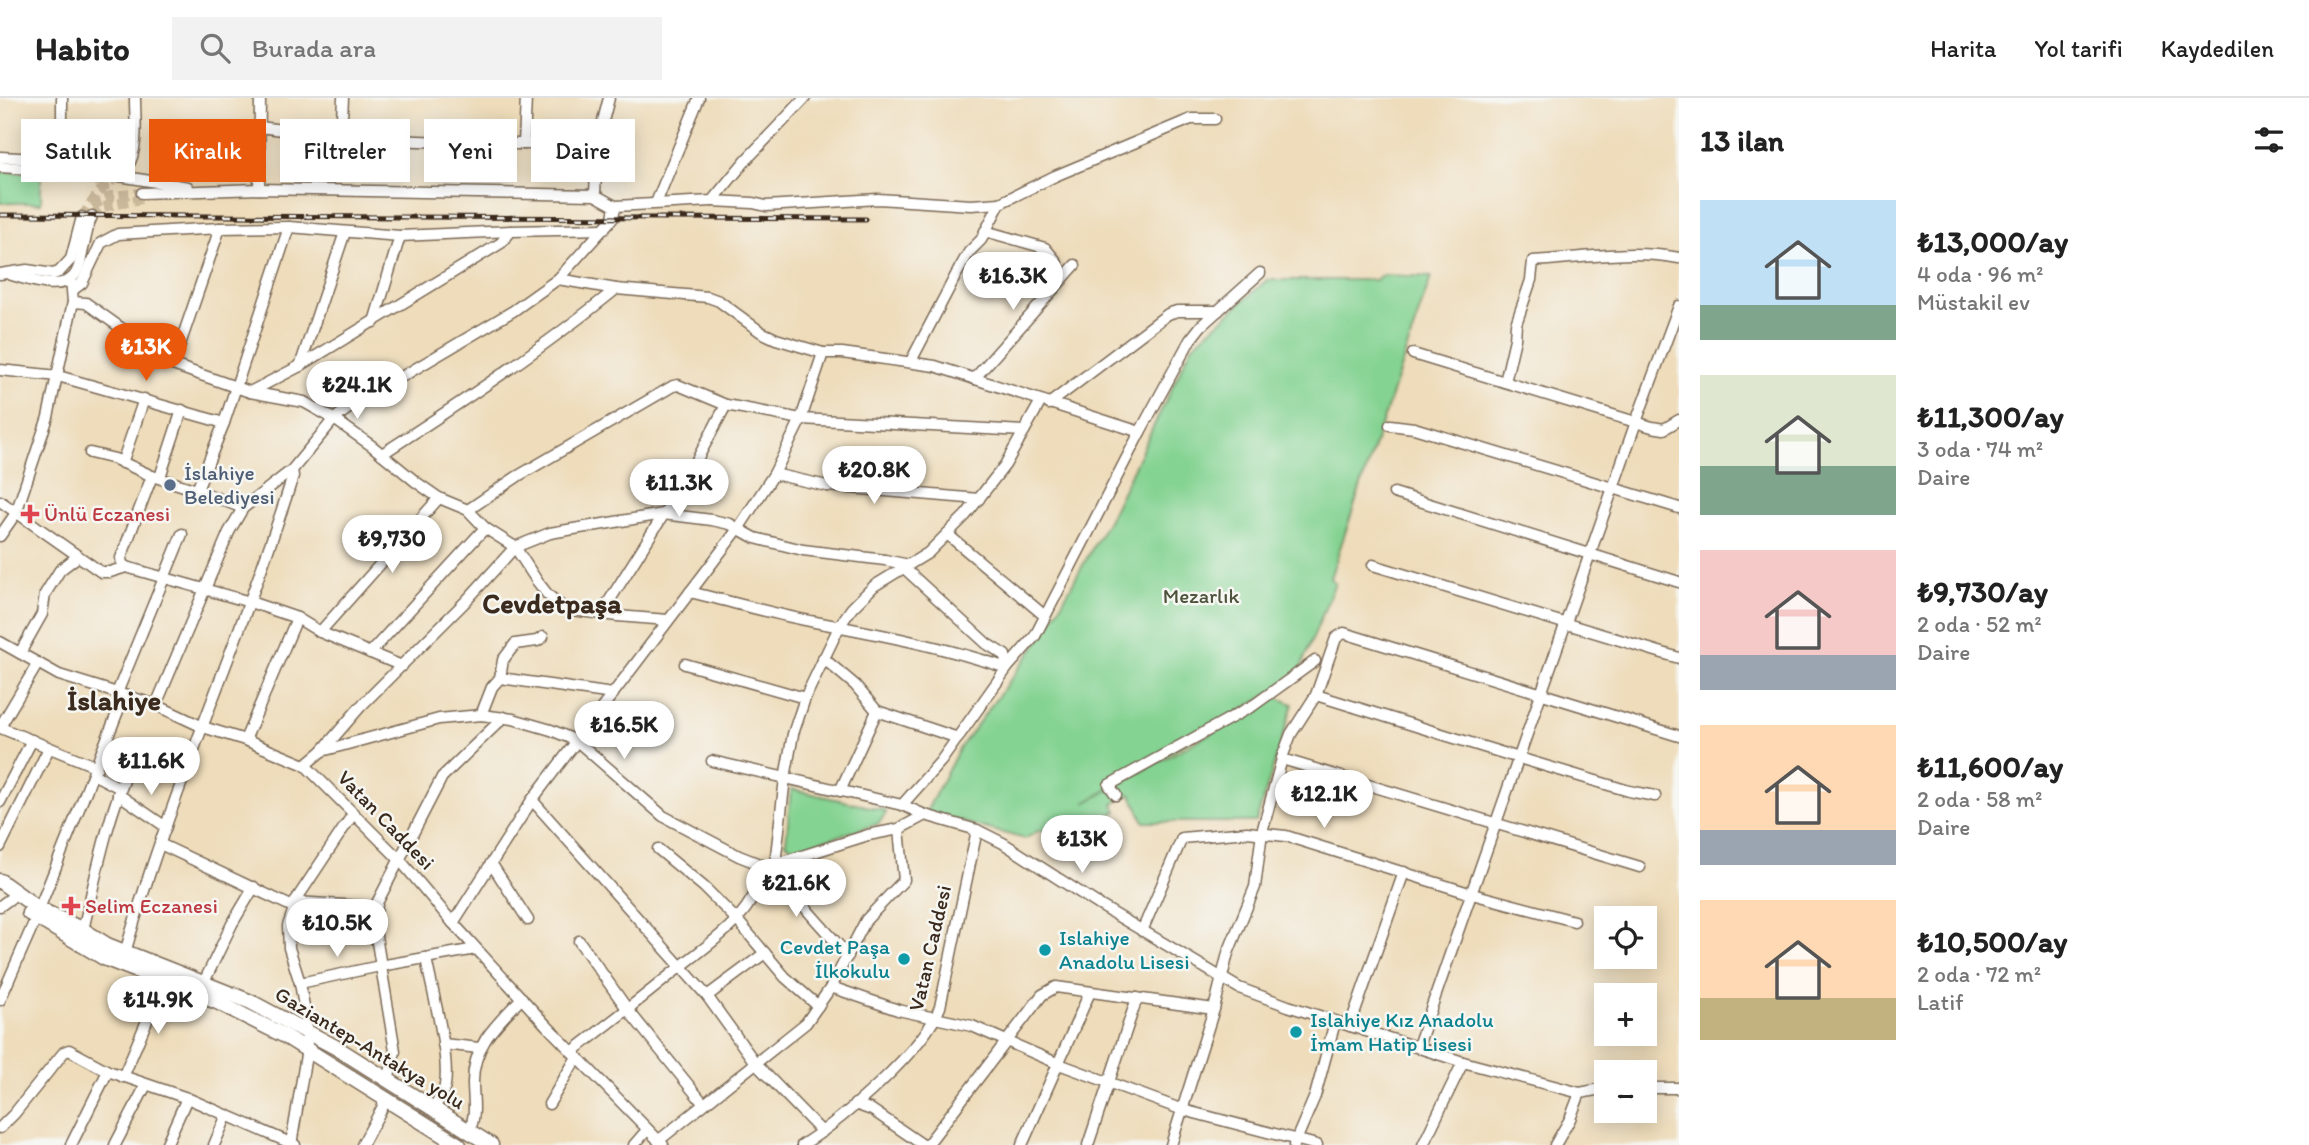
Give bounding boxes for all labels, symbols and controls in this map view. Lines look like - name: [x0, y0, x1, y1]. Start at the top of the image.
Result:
- search box: [172, 17, 662, 80]
- text: Habito: [35, 29, 130, 68]
- icon: search: [196, 29, 234, 67]
- text: Burada ara: [252, 32, 376, 64]
- text: Harita: [1930, 34, 1996, 63]
- text: Yol tarifi: [2034, 34, 2123, 63]
- text: Kaydedilen: [2161, 34, 2274, 63]
- chip: Satılık: [21, 119, 135, 182]
- chip: Kiralık: [149, 119, 266, 182]
- chip: Filtreler: [280, 119, 410, 182]
- chip: Yeni: [424, 119, 517, 182]
- chip: Daire: [531, 119, 635, 182]
- icon: filters: [2250, 121, 2288, 159]
- text: 13 ilan: [1700, 122, 1784, 159]
- text: ₺13,000/ay: [1917, 223, 2068, 260]
- icon: home: [1756, 228, 1840, 312]
- pin: ₺16.3K: [956, 252, 1070, 312]
- text: 4 oda · 96 m²: [1917, 260, 2044, 288]
- text: ₺16.3K: [979, 261, 1047, 289]
- text: Müstakil ev: [1917, 288, 2030, 316]
- pin: ₺13K: [105, 324, 187, 383]
- text: ₺13K: [121, 332, 171, 360]
- pin: ₺24.1K: [300, 362, 414, 421]
- text: ₺24.1K: [322, 370, 392, 398]
- text: ₺11,300/ay: [1917, 398, 2063, 435]
- icon: home: [1756, 403, 1840, 487]
- text: 3 oda · 74 m²: [1917, 435, 2043, 463]
- pin: ₺20.8K: [817, 446, 931, 506]
- text: ₺20.8K: [838, 455, 910, 483]
- place label: İslahiye Belediyesi: [184, 460, 275, 509]
- pin: ₺11.3K: [622, 460, 736, 519]
- text: Daire: [1917, 463, 1970, 491]
- text: ₺11.3K: [646, 468, 712, 496]
- marker: İslahiye Belediyesi: [162, 477, 178, 493]
- place label: Ünlü Eczanesi: [44, 501, 170, 526]
- marker: Ünlü Eczanesi: [22, 506, 38, 522]
- pin: ₺9,730: [335, 516, 449, 575]
- text: ₺9,730: [358, 524, 426, 552]
- text: ₺9,730/ay: [1917, 573, 2048, 610]
- icon: home: [1756, 578, 1840, 662]
- park label: Mezarlık: [1163, 583, 1239, 608]
- district label: Cevdetpaşa: [482, 586, 622, 620]
- text: 2 oda · 52 m²: [1917, 610, 2042, 638]
- text: Daire: [1917, 638, 1970, 666]
- district label: İslahiye: [67, 683, 161, 717]
- pin: ₺16.5K: [567, 702, 681, 761]
- text: ₺16.5K: [590, 710, 658, 738]
- pin: ₺11.6K: [94, 738, 208, 797]
- text: ₺11.6K: [118, 746, 184, 774]
- text: ₺11,600/ay: [1917, 748, 2063, 785]
- icon: home: [1756, 753, 1840, 837]
- street label: Vatan Caddesi: [333, 765, 440, 875]
- pin: ₺12.1K: [1267, 770, 1381, 830]
- text: ₺12.1K: [1291, 779, 1357, 807]
- text: 2 oda · 58 m²: [1917, 785, 2042, 813]
- text: Daire: [1917, 813, 1970, 841]
- pin: ₺13K: [1041, 816, 1123, 875]
- text: ₺13K: [1057, 824, 1107, 852]
- pin: ₺21.6K: [739, 860, 853, 919]
- text: ₺21.6K: [762, 868, 830, 896]
- street label: Vatan Caddesi: [903, 882, 956, 1013]
- place label: Selim Eczanesi: [85, 893, 218, 918]
- marker: Selim Eczanesi: [63, 898, 79, 914]
- pin: ₺10.5K: [280, 900, 394, 959]
- map controls: [1594, 906, 1657, 1123]
- button: locate: [1594, 906, 1657, 969]
- text: ₺10.5K: [302, 908, 372, 936]
- text: ₺10,500/ay: [1917, 923, 2067, 960]
- place label: Islahiye Anadolu Lisesi: [1059, 925, 1189, 974]
- icon: home: [1756, 928, 1840, 1012]
- place label: Cevdet Paşa İlkokulu: [780, 934, 890, 983]
- marker: Islahiye Anadolu Lisesi: [1037, 942, 1053, 958]
- marker: Cevdet Paşa İlkokulu: [896, 951, 912, 967]
- text: 2 oda · 72 m²: [1917, 960, 2041, 988]
- pin: ₺14.9K: [101, 976, 215, 1036]
- street label: Gaziantep-Antakya yolu: [271, 981, 470, 1114]
- button: +: [1594, 983, 1657, 1046]
- text: ₺14.9K: [123, 985, 193, 1013]
- text: Latif: [1917, 988, 1964, 1016]
- place label: Islahiye Kız Anadolu İmam Hatip Lisesi: [1310, 1007, 1494, 1056]
- marker: Islahiye Kız Anadolu İmam Hatip Lisesi: [1288, 1024, 1304, 1040]
- button: −: [1594, 1060, 1657, 1123]

